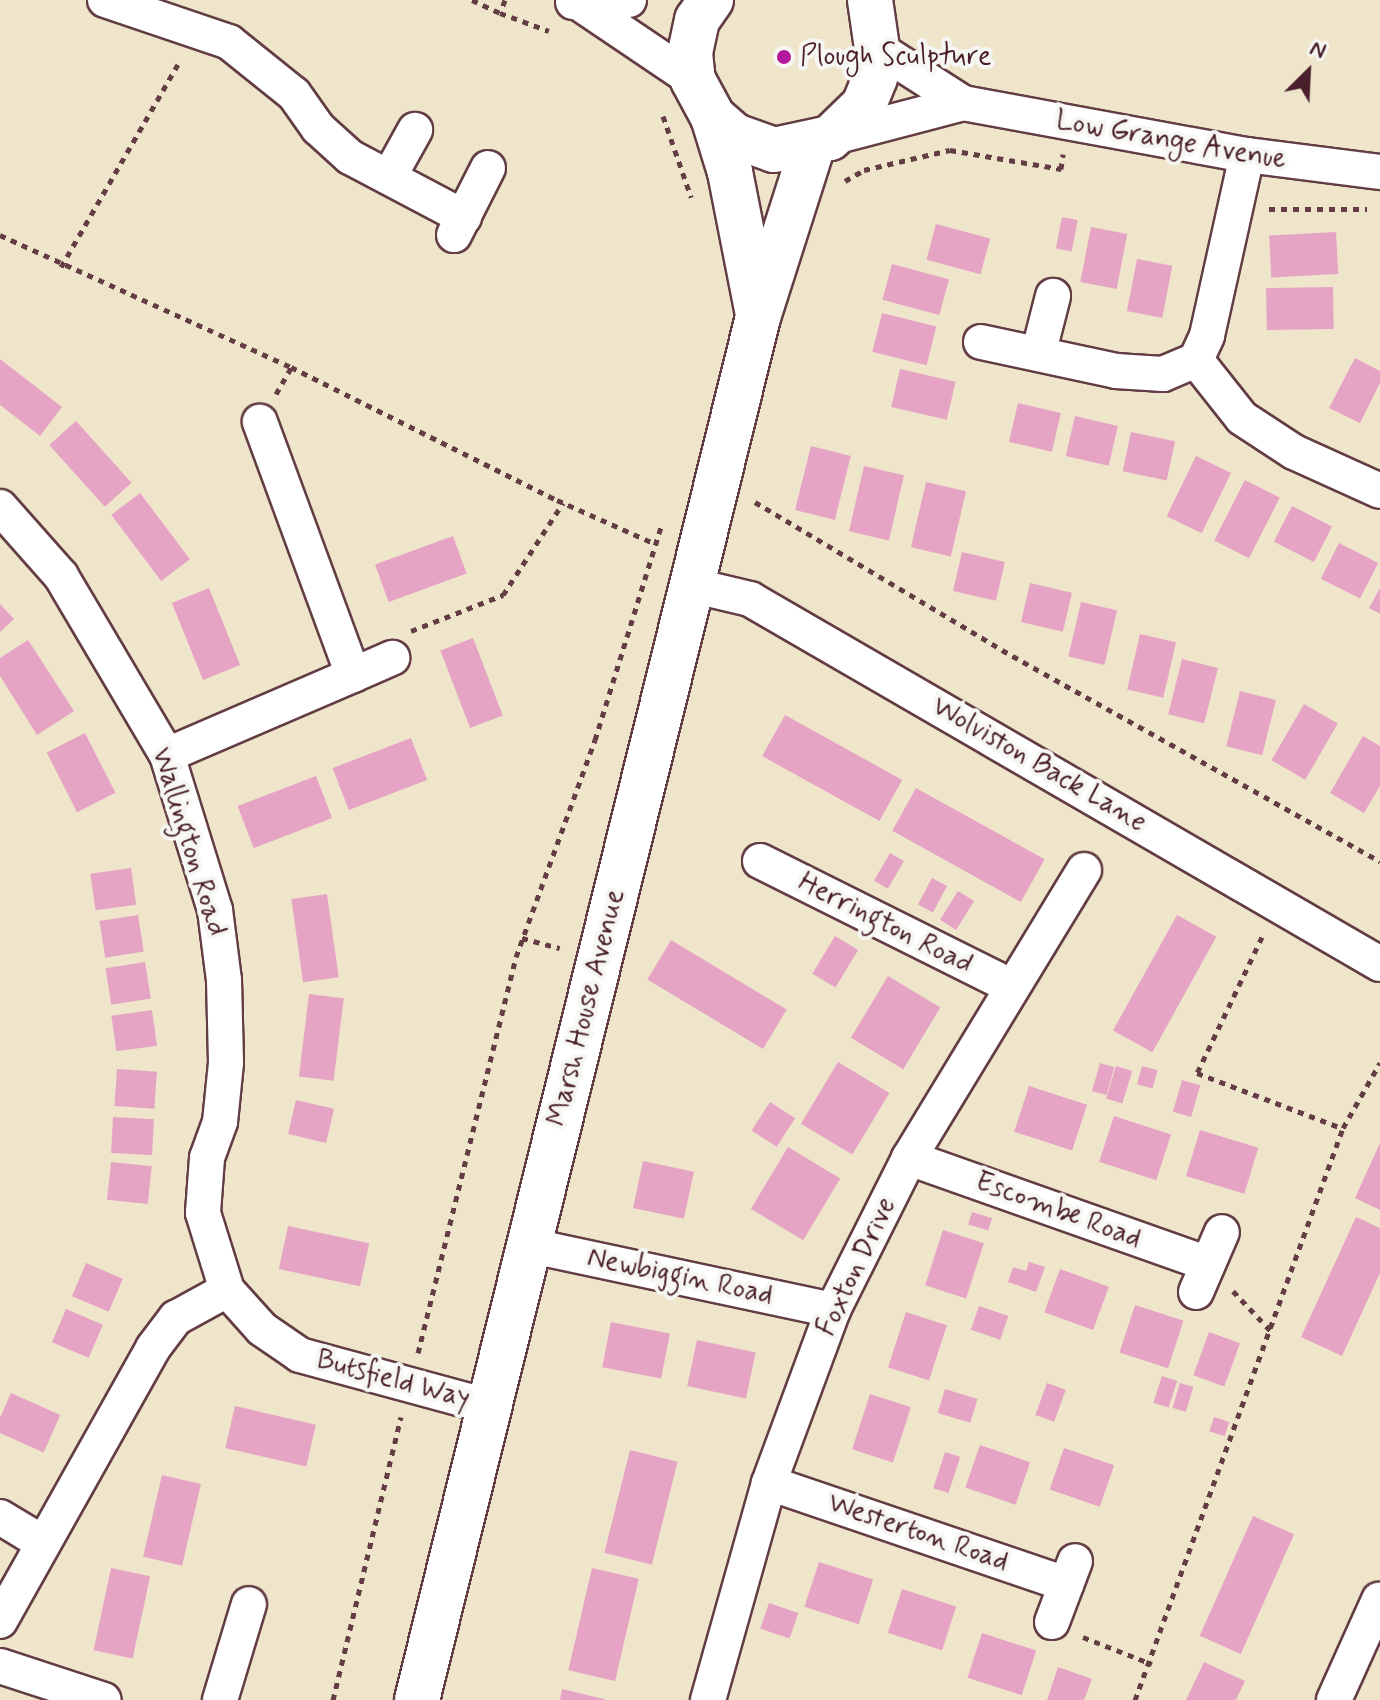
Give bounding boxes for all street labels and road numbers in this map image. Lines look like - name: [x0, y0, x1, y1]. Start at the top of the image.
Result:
- street label: Low Grange Avenue: [1049, 103, 1293, 179]
- street label: Wolviston Back Lane: [926, 690, 1152, 840]
- street label: Wallington Road: [144, 745, 232, 939]
- street label: Herrington Road: [793, 866, 977, 982]
- street label: Marsh House Avenue: [541, 886, 633, 1130]
- street label: Escombe Road: [971, 1165, 1145, 1257]
- street label: Foxton Drive: [811, 1193, 903, 1341]
- street label: Newbiggin Road: [584, 1241, 776, 1313]
- street label: Butsfield Way: [311, 1343, 475, 1417]
- street label: Westerton Road: [823, 1486, 1013, 1580]

